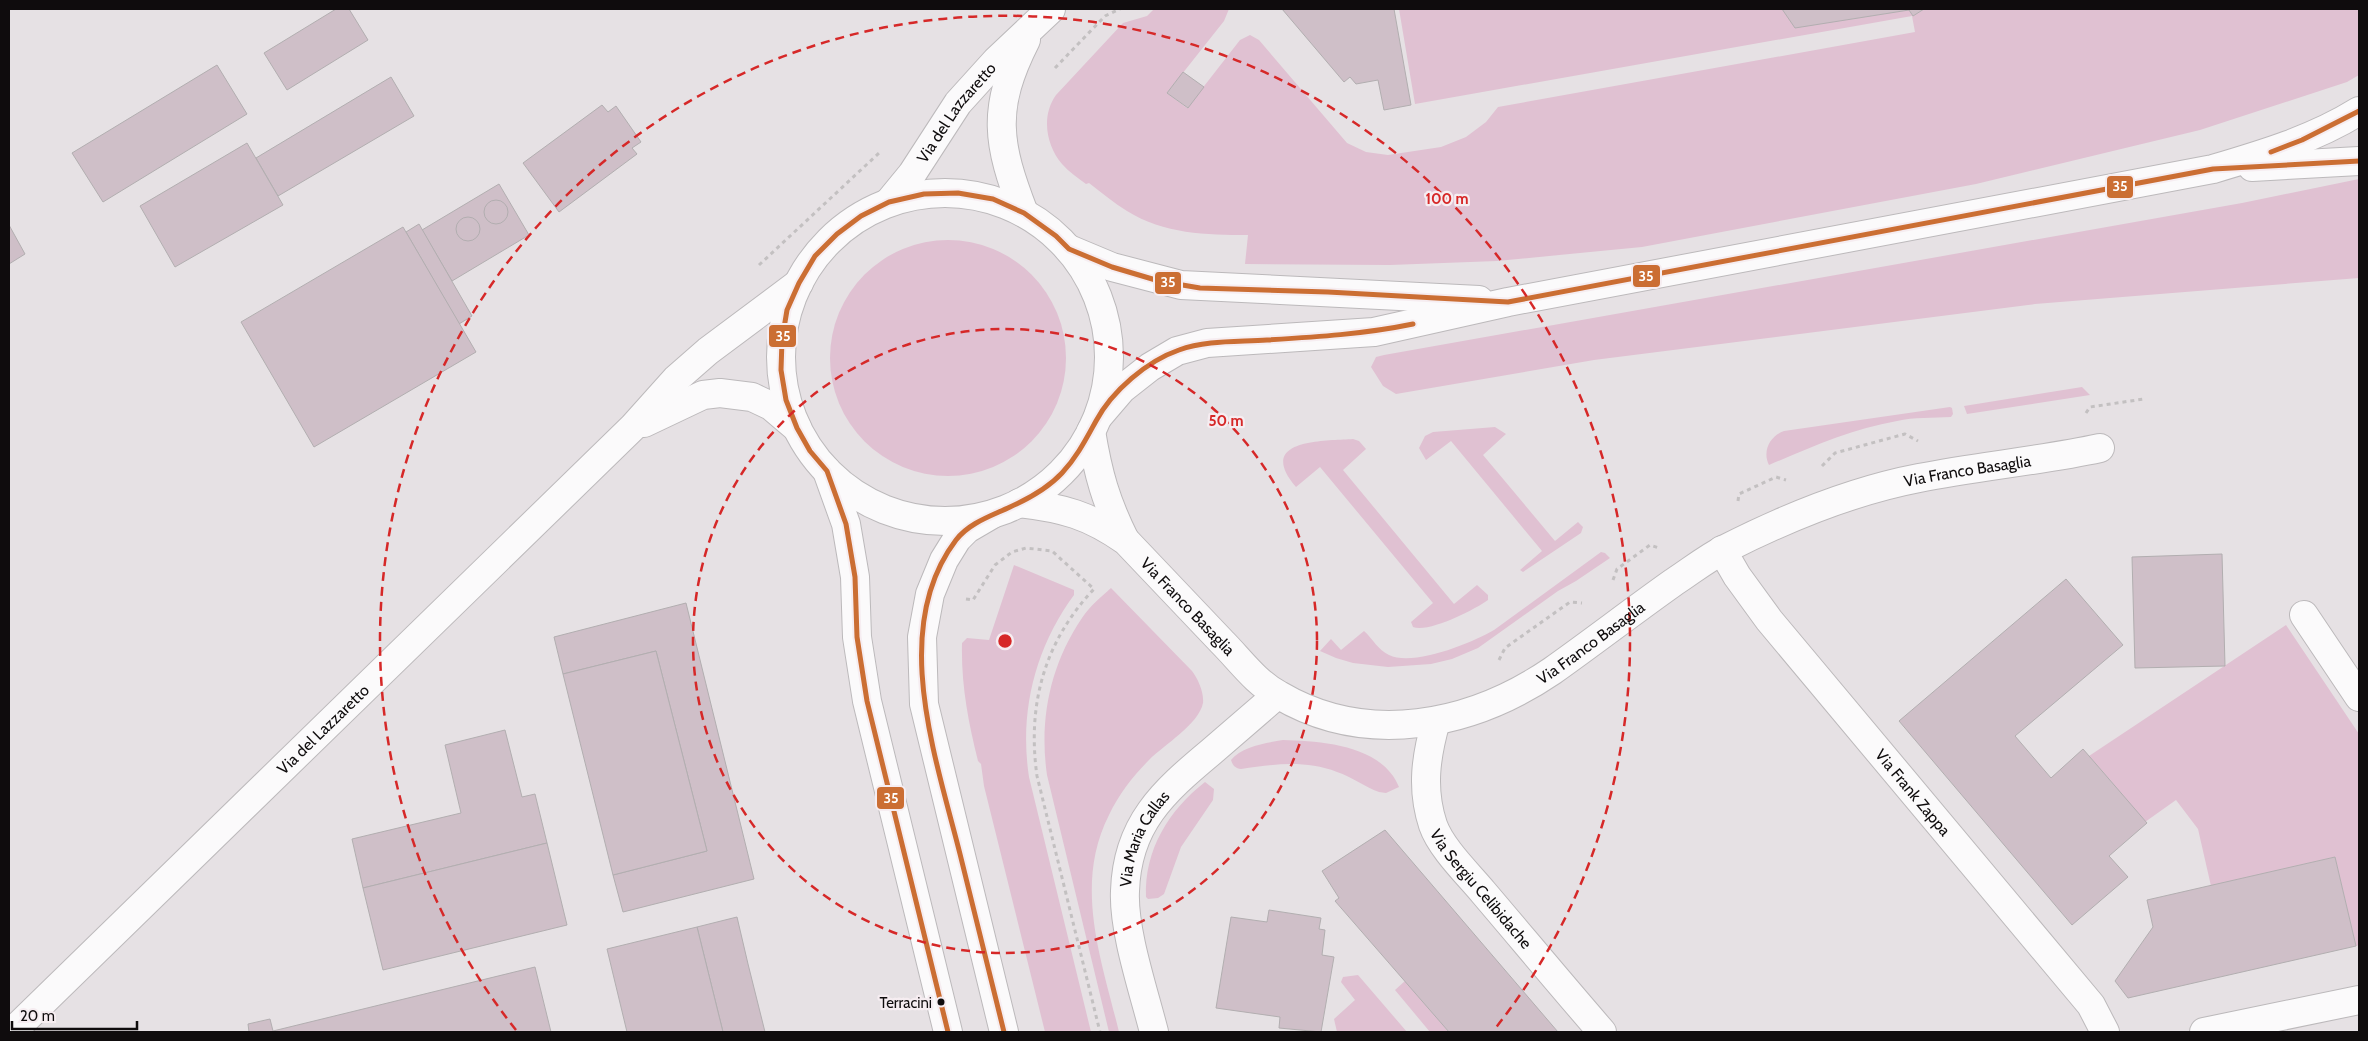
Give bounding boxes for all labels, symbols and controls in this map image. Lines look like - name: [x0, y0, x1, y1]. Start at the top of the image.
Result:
- street label: Via del Lazzaretto: [913, 59, 1000, 167]
- line badge: 35: [2106, 175, 2134, 199]
- text: 35: [2112, 177, 2128, 195]
- text: 100 m: [1425, 190, 1469, 208]
- line badge: 35: [1632, 264, 1661, 288]
- text: 35: [1638, 267, 1654, 285]
- line badge: 35: [1154, 271, 1182, 295]
- text: 35: [1160, 273, 1176, 291]
- line badge: 35: [768, 324, 797, 348]
- text: 35: [775, 327, 791, 345]
- text: 50 m: [1208, 412, 1244, 430]
- street label: Via Franco Basaglia: [1902, 451, 2032, 491]
- street label: Via Franco Basaglia: [1136, 554, 1239, 660]
- street label: Via Franco Basaglia: [1533, 597, 1649, 688]
- centre of rings: [996, 632, 1014, 650]
- street label: Via del Lazzaretto: [273, 680, 373, 778]
- street label: Via Frank Zappa: [1871, 745, 1955, 840]
- line badge: 35: [876, 786, 905, 810]
- street label: Via Maria Callas: [1116, 786, 1174, 888]
- text: 35: [883, 789, 899, 807]
- street label: Via Sergiu Celibidache: [1426, 826, 1536, 953]
- place label: Terracini: [879, 994, 932, 1012]
- marker: Terracini: [936, 997, 946, 1007]
- scale bar: [12, 998, 138, 1030]
- text: 20 m: [20, 1007, 55, 1025]

